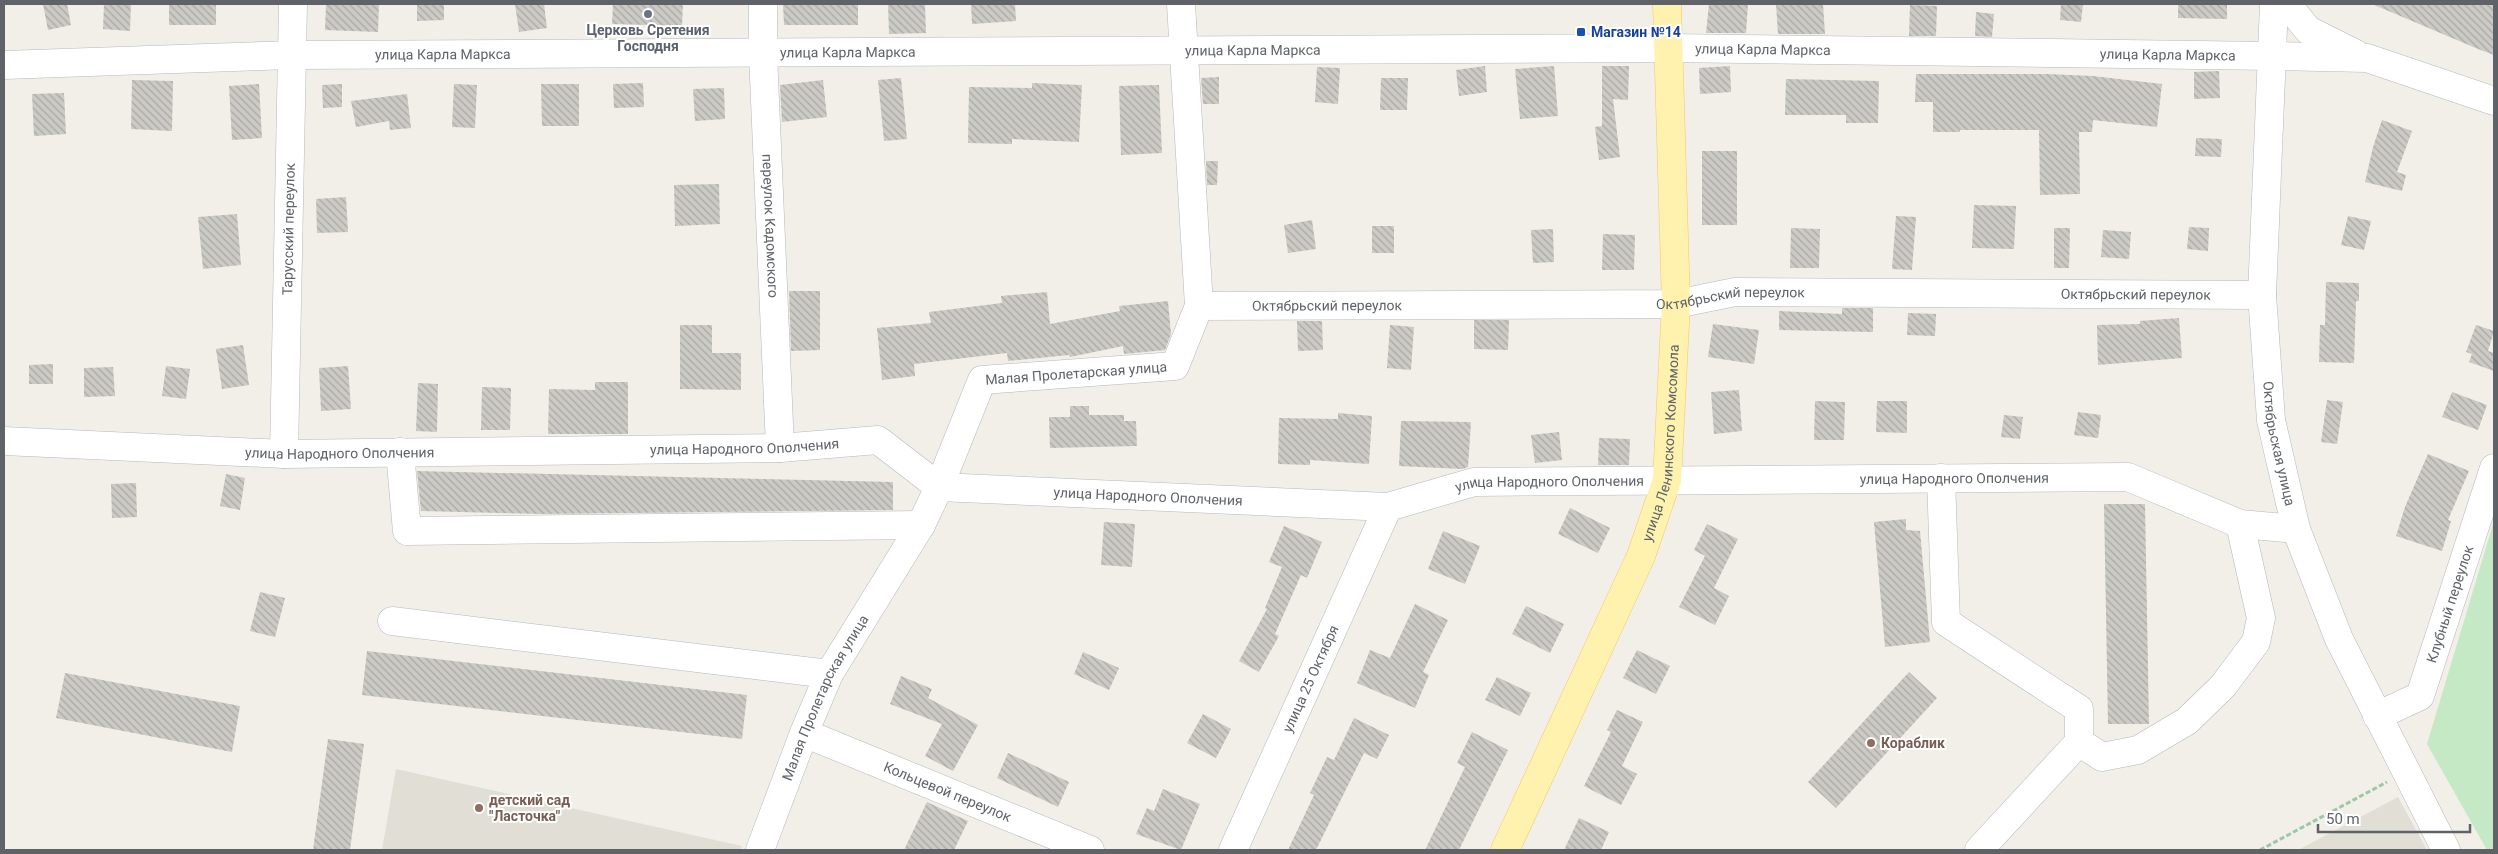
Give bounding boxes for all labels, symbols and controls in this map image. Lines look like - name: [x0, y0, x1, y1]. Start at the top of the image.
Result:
- marker: Церковь Сретения Господня: [642, 8, 654, 20]
- place label: Церковь Сретения Господня: [586, 22, 710, 54]
- place label: Магазин №14: [1591, 24, 1681, 40]
- marker: Магазин №14: [1575, 26, 1587, 38]
- street label: улица Карла Маркса: [1695, 40, 1831, 58]
- street label: улица Карла Маркса: [1185, 42, 1321, 58]
- street label: улица Карла Маркса: [780, 44, 916, 61]
- street label: улица Карла Маркса: [375, 46, 511, 63]
- street label: улица Карла Маркса: [2100, 46, 2236, 64]
- street label: переулок Кадомского: [759, 153, 782, 298]
- street label: Тарусский переулок: [279, 162, 298, 295]
- street label: Октябрьский переулок: [1656, 284, 1805, 312]
- street label: Октябрьский переулок: [2061, 286, 2211, 303]
- street label: Октябрьский переулок: [1252, 297, 1403, 314]
- street label: улица Ленинского Комсомола: [1639, 344, 1682, 543]
- street label: Малая Пролетарская улица: [985, 359, 1168, 388]
- street label: Октябрьская улица: [2260, 380, 2298, 507]
- street label: улица Народного Ополчения: [650, 435, 840, 458]
- street label: улица Народного Ополчения: [245, 444, 434, 462]
- street label: улица Народного Ополчения: [1860, 470, 2049, 487]
- street label: улица Народного Ополчения: [1453, 473, 1644, 495]
- street label: улица Народного Ополчения: [1053, 484, 1243, 509]
- street label: Клубный переулок: [2423, 543, 2476, 665]
- street label: Малая Пролетарская улица: [779, 612, 872, 783]
- street label: улица 25 Октября: [1279, 623, 1342, 735]
- place label: Кораблик: [1881, 735, 1945, 751]
- marker: Кораблик: [1865, 737, 1877, 749]
- street label: Кольцевой переулок: [881, 758, 1014, 825]
- place label: детский сад "Ласточка": [489, 792, 570, 824]
- marker: детский сад "Ласточка": [473, 802, 485, 814]
- scale bar: [2318, 802, 2470, 834]
- text: 50 m: [2326, 810, 2360, 828]

